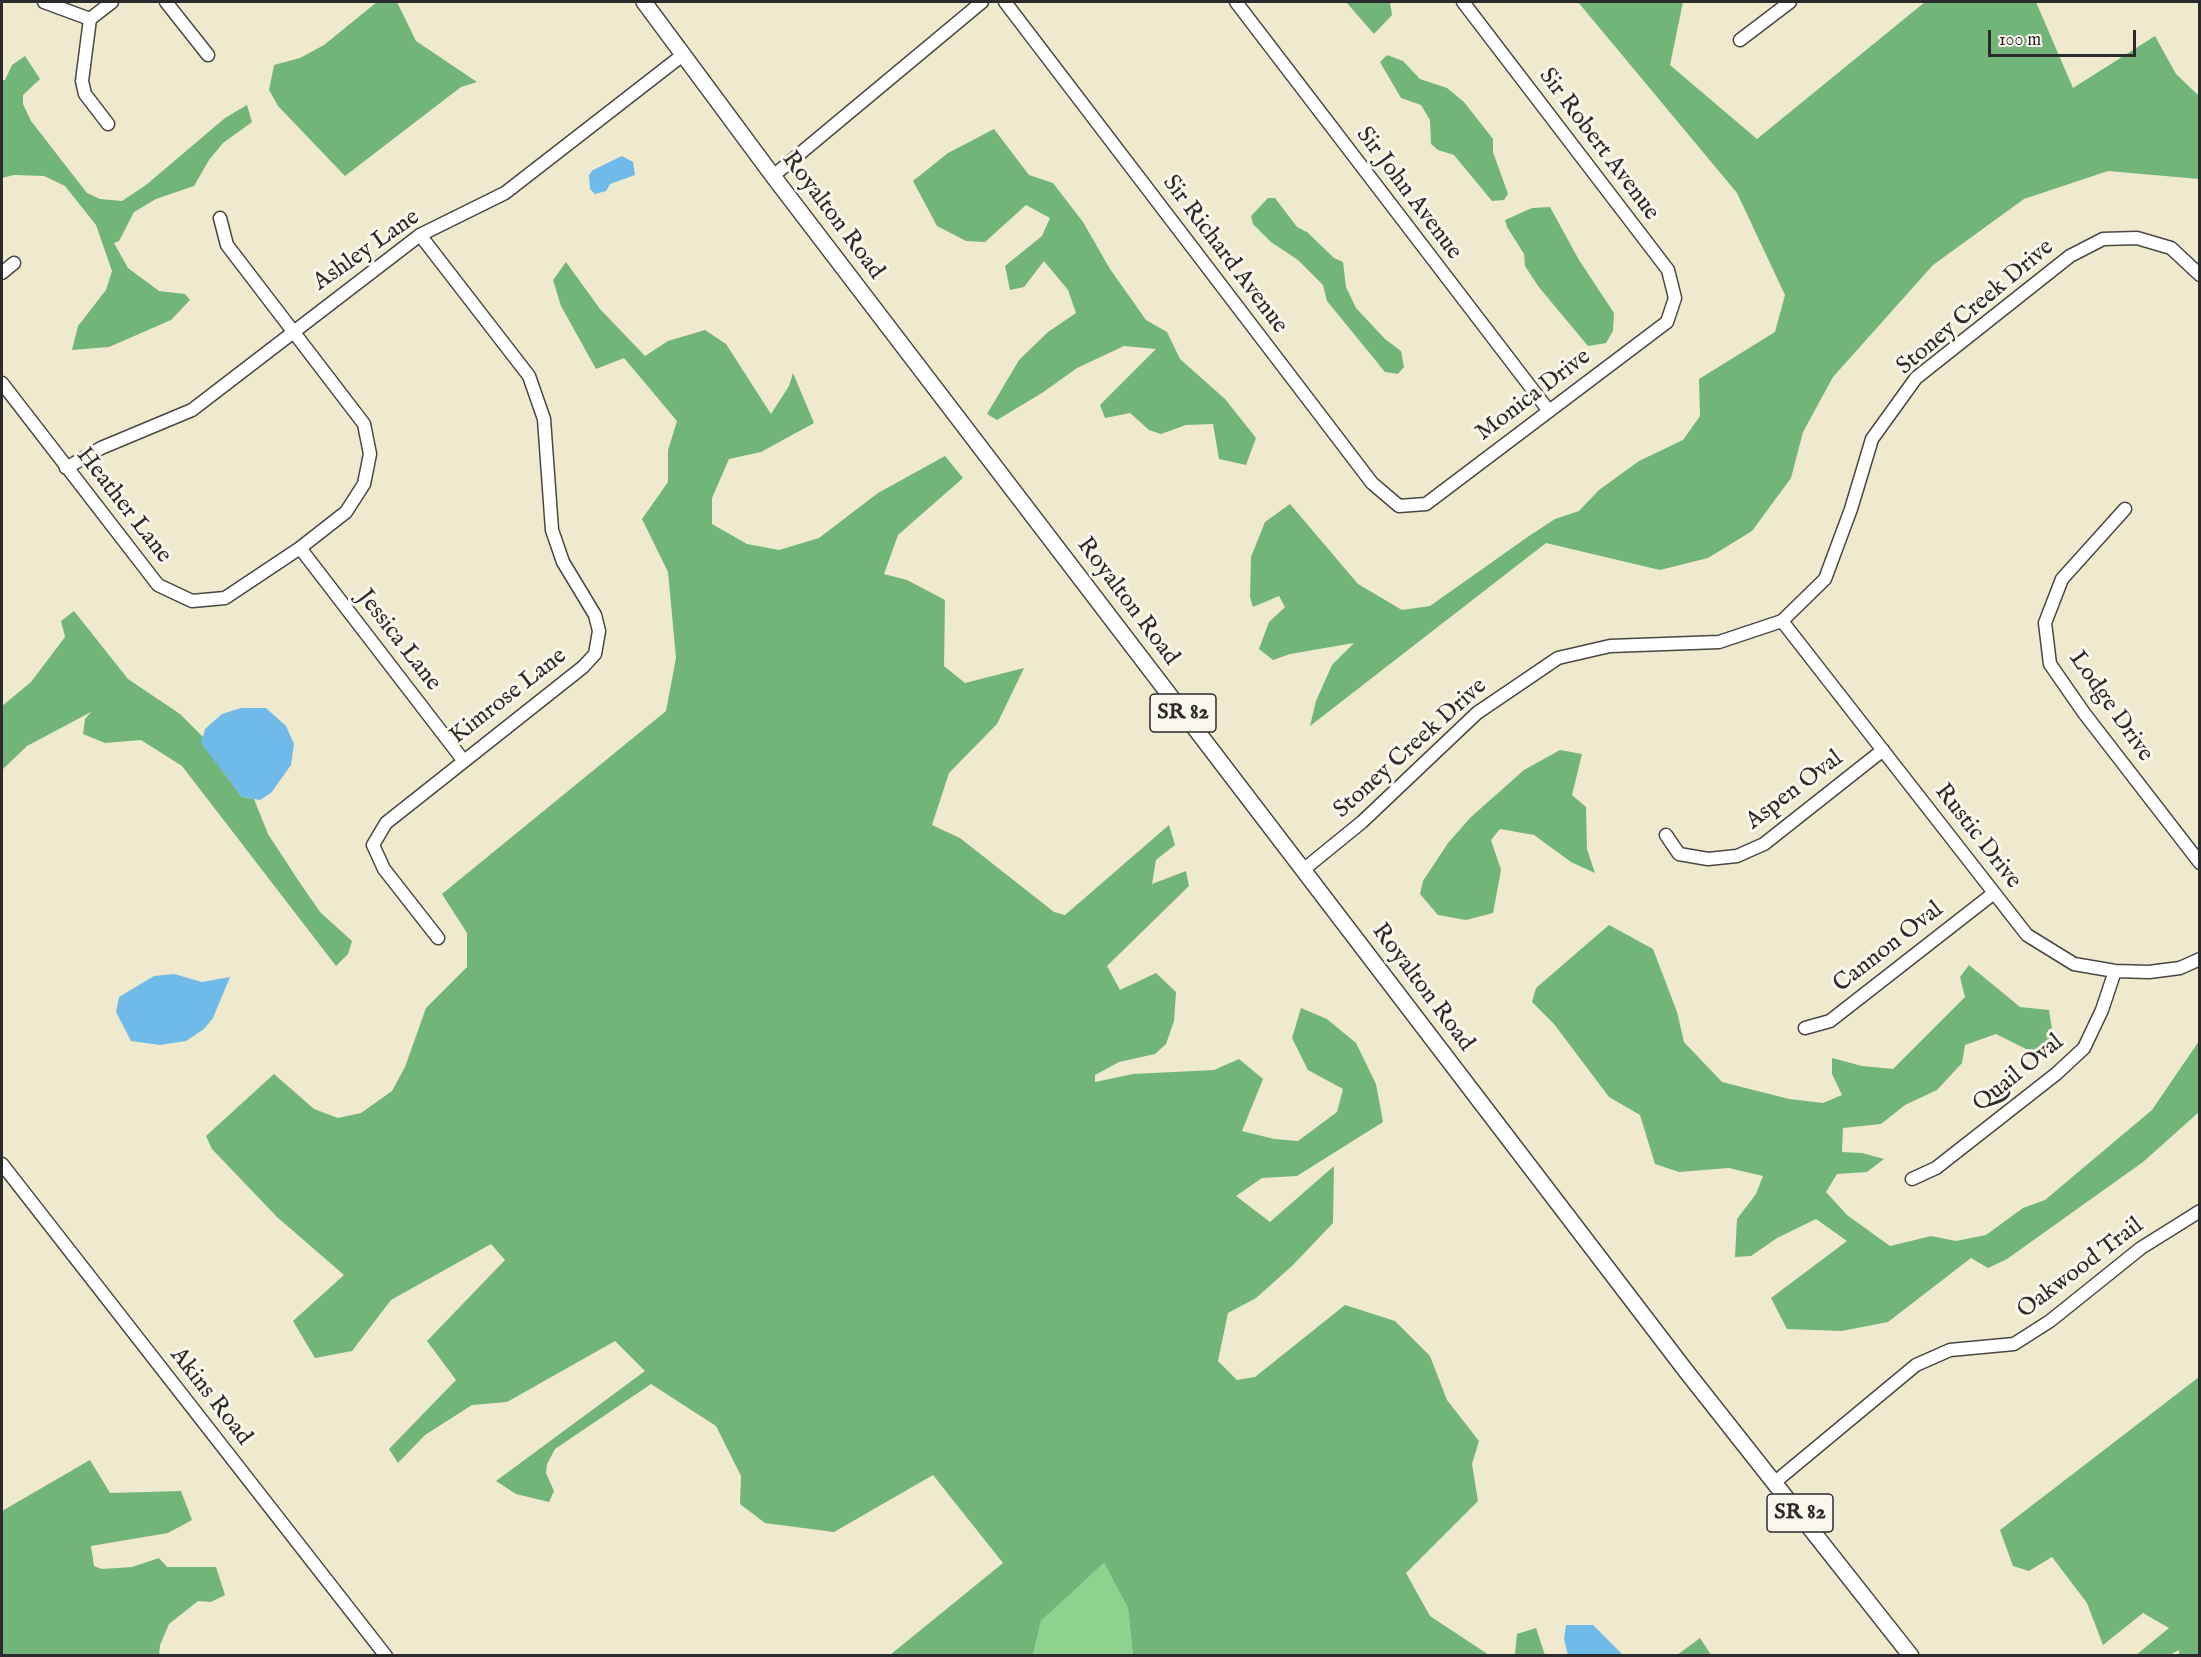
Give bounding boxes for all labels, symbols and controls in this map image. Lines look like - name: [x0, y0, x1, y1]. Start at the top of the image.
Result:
- scale bar: [1991, 18, 2140, 56]
- text: 100 m: [1999, 29, 2041, 52]
- street label: Sir Robert Avenue: [1531, 63, 1665, 227]
- street label: Sir John Avenue: [1349, 122, 1467, 266]
- street label: Royalton Road: [775, 146, 889, 286]
- street label: Sir Richard Avenue: [1155, 170, 1293, 340]
- street label: Ashley Lane: [308, 204, 426, 298]
- street label: Stoney Creek Drive: [1892, 234, 2060, 382]
- street label: Monica Drive: [1471, 344, 1597, 448]
- street label: Heather Lane: [69, 442, 177, 570]
- street label: Royalton Road: [1070, 532, 1184, 672]
- street label: Jessica Lane: [350, 585, 446, 697]
- street label: Kimrose Lane: [445, 643, 573, 751]
- street label: Lodge Drive: [2061, 646, 2159, 768]
- street label: Stoney Creek Drive: [1329, 673, 1493, 825]
- road number: SR 82: [1150, 694, 1216, 732]
- street label: Aspen Oval: [1741, 745, 1849, 837]
- street label: Rustic Drive: [1927, 779, 2027, 895]
- street label: Cannon Oval: [1828, 896, 1950, 1000]
- street label: Royalton Road: [1365, 918, 1479, 1058]
- street label: Quail Oval: [1968, 1029, 2070, 1119]
- street label: Oakwood Trail: [2012, 1212, 2150, 1326]
- street label: Akins Road: [163, 1342, 257, 1452]
- road number: SR 82: [1767, 1494, 1833, 1532]

